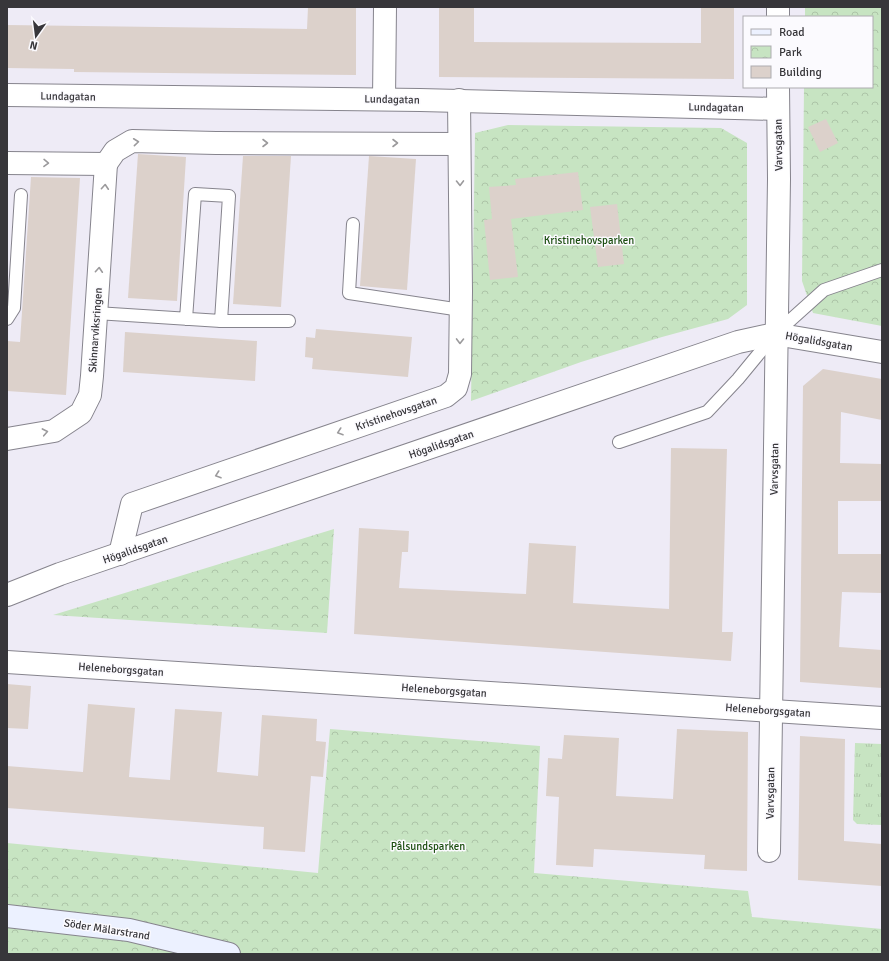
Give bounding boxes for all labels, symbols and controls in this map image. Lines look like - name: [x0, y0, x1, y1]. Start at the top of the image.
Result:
- north arrow: [16, 16, 56, 56]
- legend: [743, 16, 873, 88]
- text: Road: [779, 25, 805, 40]
- text: N: [28, 38, 39, 52]
- text: Park: [779, 45, 802, 60]
- text: Building: [779, 65, 822, 80]
- street label: Lundagatan: [40, 90, 96, 103]
- street label: Lundagatan: [364, 93, 420, 106]
- street label: Lundagatan: [688, 101, 744, 114]
- street label: Varvsgatan: [772, 119, 785, 171]
- one-way arrow: [132, 138, 139, 147]
- one-way arrow: [262, 139, 268, 147]
- one-way arrow: [392, 139, 398, 148]
- one-way arrow: [43, 159, 49, 167]
- one-way arrow: [456, 180, 464, 186]
- one-way arrow: [100, 184, 109, 190]
- park label: Kristinehovsparken: [544, 234, 634, 247]
- one-way arrow: [95, 267, 104, 273]
- street label: Skinnarviksringen: [86, 287, 105, 373]
- street label: Högalidsgatan: [784, 329, 854, 354]
- one-way arrow: [456, 338, 464, 344]
- street label: Kristinehovsgatan: [354, 393, 439, 433]
- street label: Högalidsgatan: [407, 427, 475, 462]
- one-way arrow: [42, 428, 48, 437]
- one-way arrow: [337, 428, 344, 436]
- street label: Varvsgatan: [768, 443, 781, 495]
- one-way arrow: [214, 470, 221, 479]
- street label: Högalidsgatan: [101, 532, 169, 567]
- street label: Heleneborgsgatan: [78, 660, 164, 679]
- street label: Heleneborgsgatan: [401, 681, 487, 700]
- street label: Heleneborgsgatan: [725, 701, 811, 720]
- street label: Varvsgatan: [764, 767, 777, 819]
- park label: Pålsundsparken: [391, 840, 465, 853]
- street label: Söder Mälarstrand: [63, 916, 151, 943]

